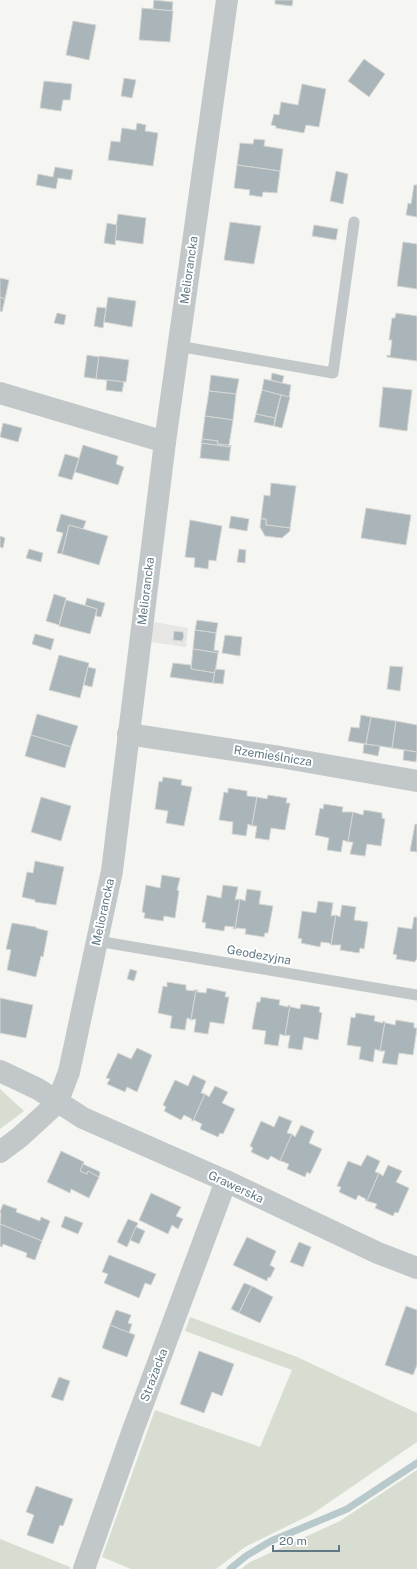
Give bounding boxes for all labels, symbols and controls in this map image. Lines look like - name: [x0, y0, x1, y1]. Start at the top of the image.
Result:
- street label: Meliorancka: [177, 235, 201, 305]
- street label: Meliorancka: [135, 556, 157, 626]
- street label: Rzemieślnicza: [233, 743, 313, 769]
- street label: Meliorancka: [89, 877, 117, 947]
- street label: Geodezyjna: [226, 942, 292, 968]
- street label: Grawerska: [206, 1168, 266, 1206]
- street label: Strażacka: [137, 1346, 171, 1404]
- scale bar: [273, 1527, 339, 1553]
- text: 20 m: [279, 1534, 307, 1548]

